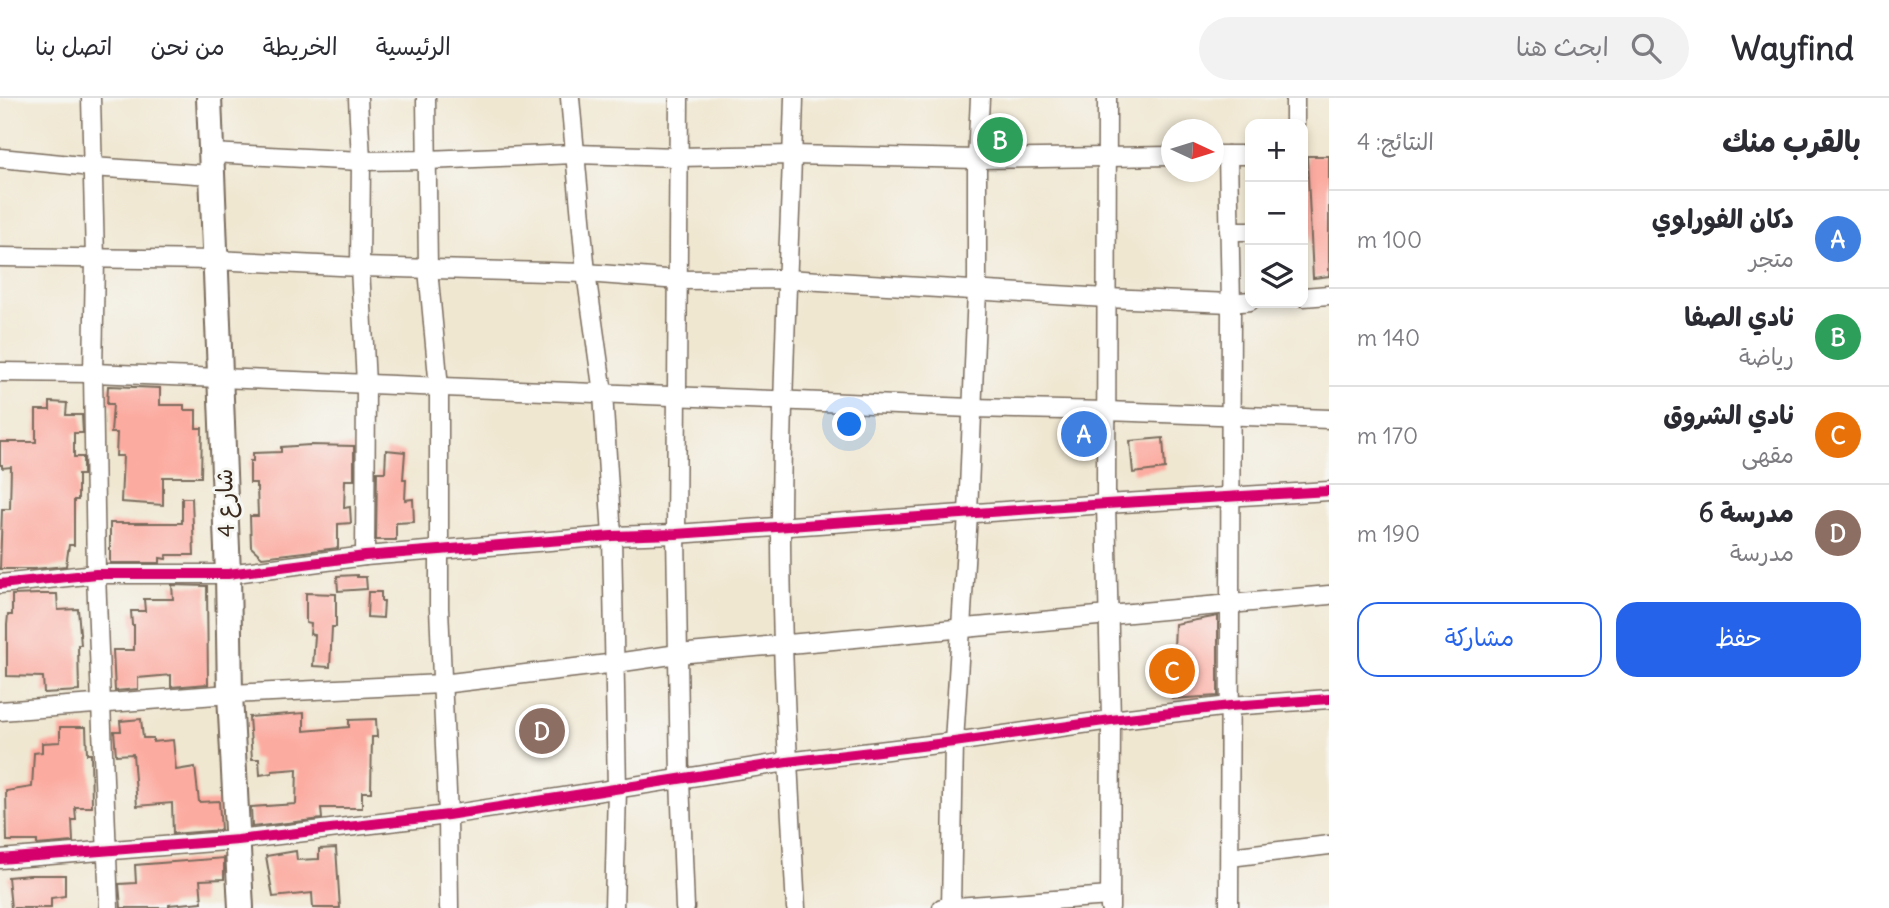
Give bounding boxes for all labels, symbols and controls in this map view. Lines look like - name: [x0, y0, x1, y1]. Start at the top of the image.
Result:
- search box: [1199, 17, 1689, 80]
- text: Wayfind: [1731, 27, 1854, 69]
- icon: search: [1627, 29, 1665, 67]
- text: ابحث هنا: [1516, 30, 1609, 63]
- text: اتصل بنا: [35, 31, 113, 61]
- text: من نحن: [151, 31, 225, 61]
- text: الخريطة: [263, 31, 338, 61]
- text: الرئيسية: [376, 31, 451, 61]
- pin: B: [977, 114, 1023, 166]
- north arrow: [1161, 119, 1224, 182]
- map controls: [1245, 119, 1308, 308]
- button: +: [1245, 119, 1308, 182]
- text: بالقرب منك: [1722, 122, 1861, 160]
- text: النتائج: 4: [1357, 127, 1434, 156]
- button: −: [1245, 182, 1308, 245]
- text: دكان الفوراوي: [1652, 202, 1794, 235]
- text: 100 m: [1357, 225, 1422, 254]
- text: A: [1831, 225, 1845, 254]
- text: متجر: [1749, 244, 1794, 273]
- button: layers: [1245, 245, 1308, 308]
- text: نادي الصفا: [1684, 300, 1794, 333]
- text: 140 m: [1357, 323, 1420, 352]
- text: B: [1830, 323, 1846, 352]
- text: رياضة: [1739, 342, 1794, 371]
- text: نادي الشروق: [1663, 398, 1794, 431]
- your location: [832, 407, 866, 441]
- pin: A: [1061, 408, 1107, 460]
- text: 170 m: [1357, 421, 1418, 450]
- text: C: [1830, 421, 1846, 450]
- text: مقهى: [1741, 440, 1794, 469]
- street label: شارع 4: [209, 468, 242, 538]
- text: مدرسة 6: [1699, 496, 1794, 529]
- text: 190 m: [1357, 519, 1420, 548]
- text: D: [1830, 519, 1846, 548]
- text: مدرسة: [1730, 538, 1794, 567]
- button: مشاركة: [1357, 602, 1602, 677]
- button: حفظ: [1616, 602, 1861, 677]
- pin: C: [1149, 645, 1195, 697]
- pin: D: [519, 705, 565, 757]

